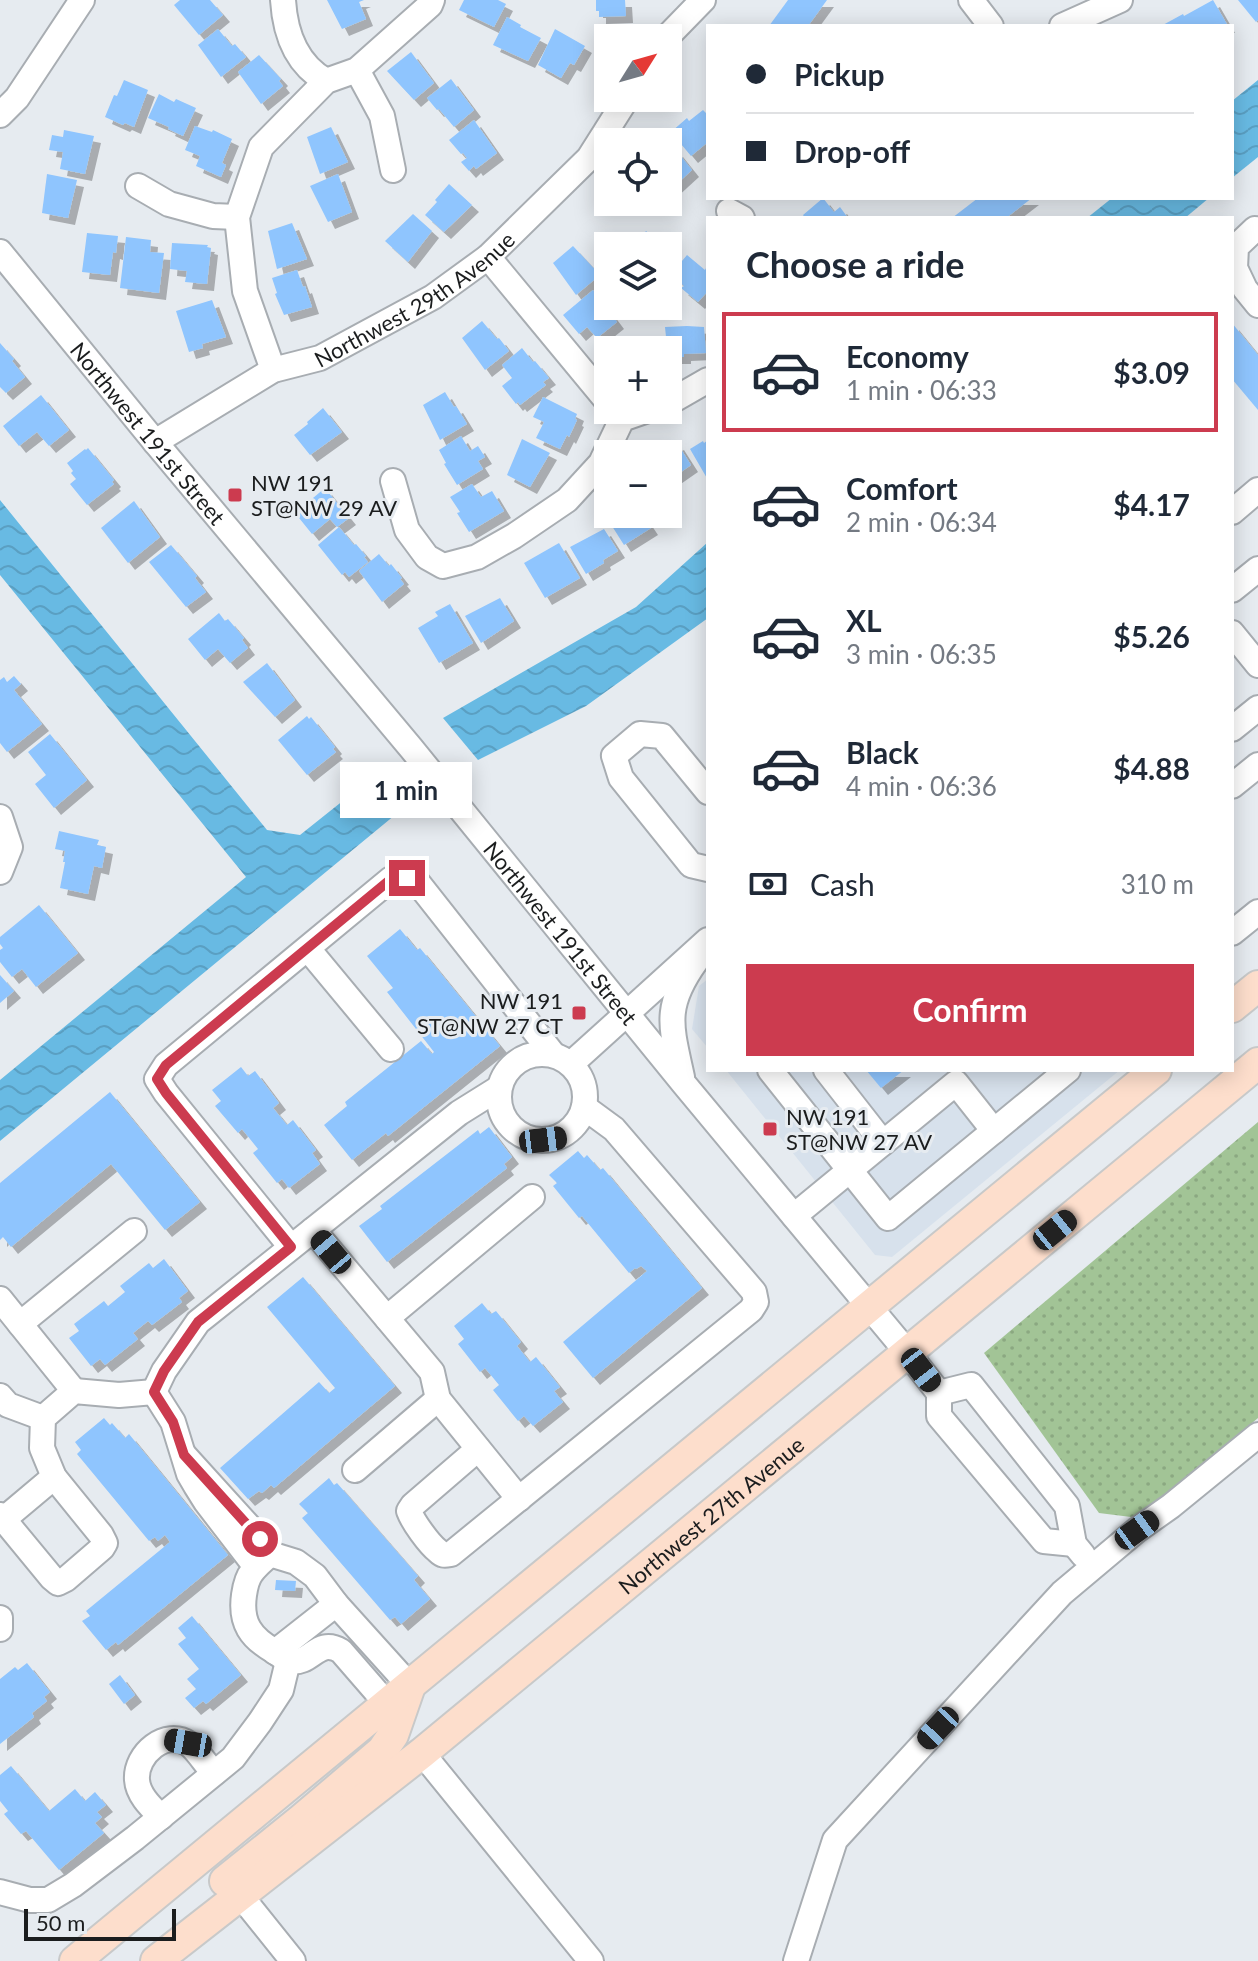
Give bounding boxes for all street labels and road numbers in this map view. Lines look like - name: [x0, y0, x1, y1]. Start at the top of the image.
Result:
- street label: Northwest 29th Avenue: [309, 226, 520, 372]
- street label: Northwest 191st Street: [65, 336, 231, 530]
- street label: Northwest 191st Street: [479, 835, 643, 1030]
- street label: Northwest 27th Avenue: [612, 1430, 809, 1599]

